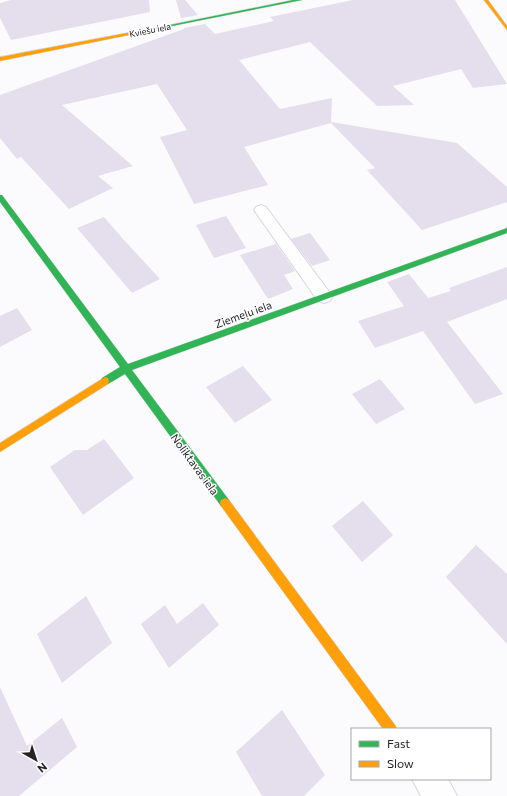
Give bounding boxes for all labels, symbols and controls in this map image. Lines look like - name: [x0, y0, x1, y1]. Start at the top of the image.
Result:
- street label: Kviešu iela: [128, 21, 172, 39]
- street label: Ziemeļu iela: [213, 298, 274, 332]
- street label: Noliktavas iela: [169, 431, 221, 497]
- legend: [351, 728, 491, 780]
- text: Fast: [387, 736, 410, 750]
- north arrow: [16, 740, 56, 780]
- text: Slow: [387, 756, 414, 770]
- text: N: [35, 761, 50, 776]

